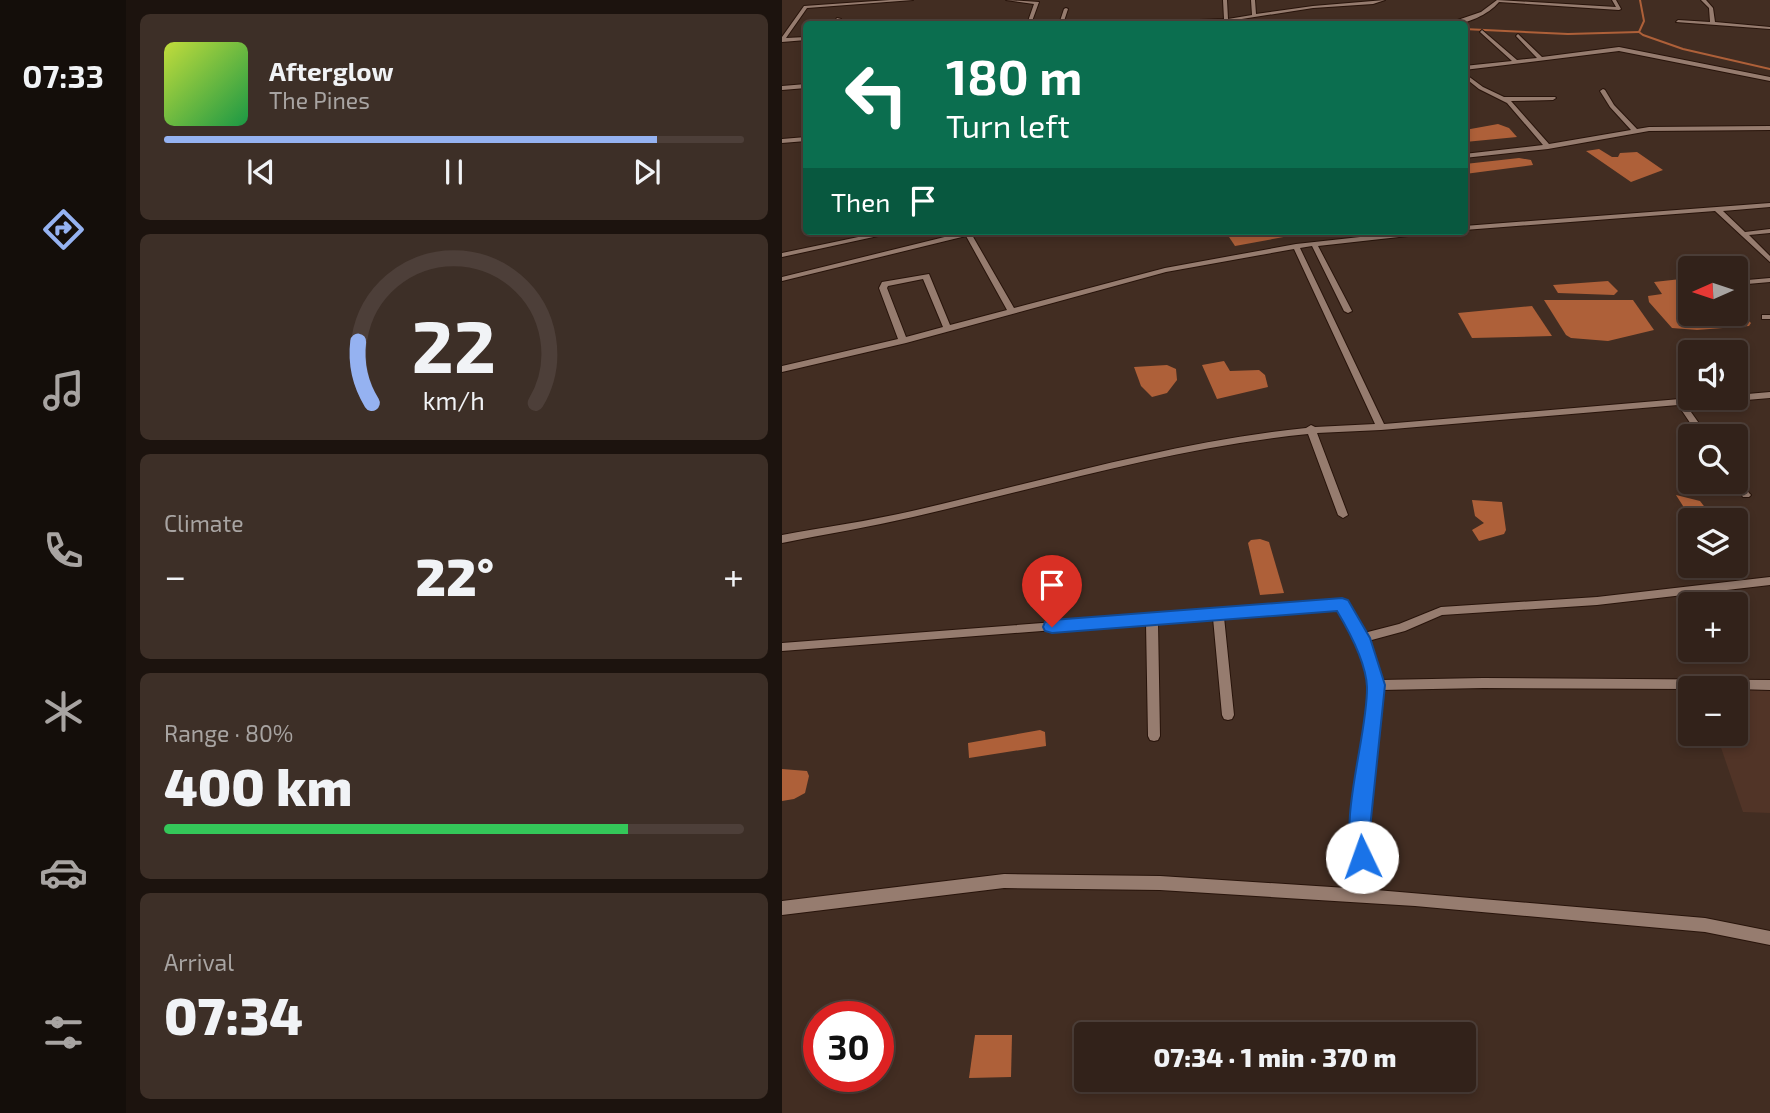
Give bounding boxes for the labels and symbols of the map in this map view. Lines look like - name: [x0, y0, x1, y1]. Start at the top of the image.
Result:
- north arrow: [1678, 256, 1748, 326]
- pin: [1022, 555, 1082, 627]
- position arrow: [1325, 820, 1399, 894]
- speed limit sign: 30: [803, 1001, 894, 1092]

